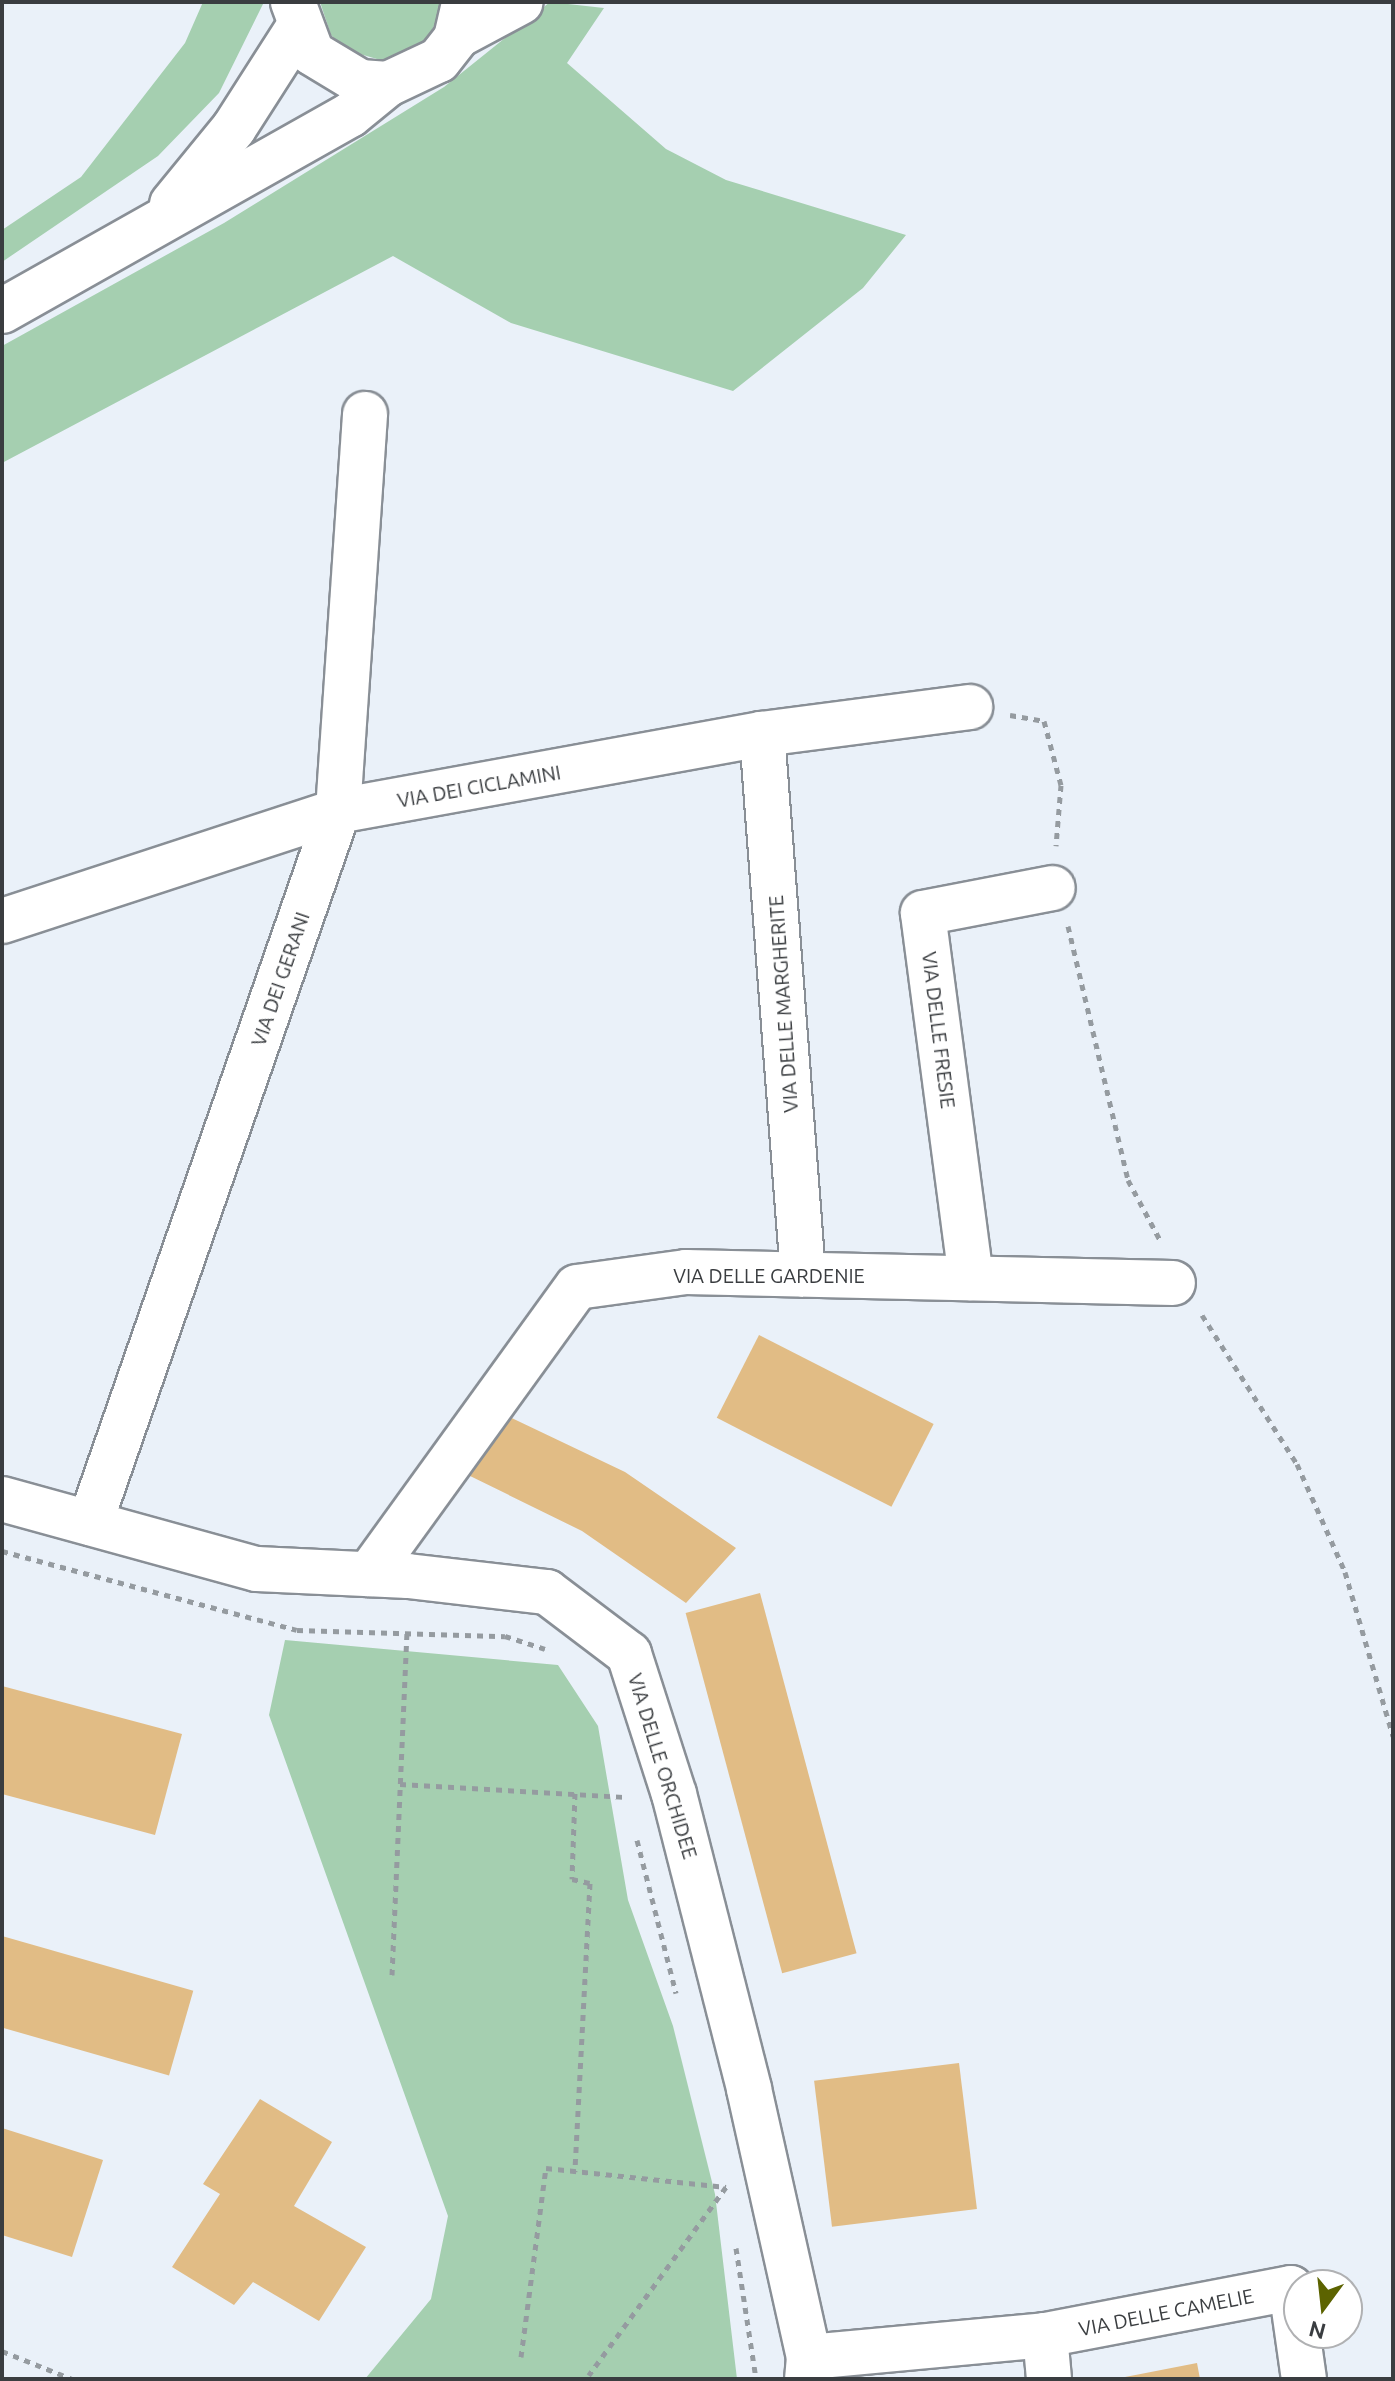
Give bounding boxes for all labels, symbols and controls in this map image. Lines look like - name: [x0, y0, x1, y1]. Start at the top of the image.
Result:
- street label: VIA DEI CICLAMINI: [395, 760, 563, 812]
- street label: VIA DELLE MARGHERITE: [763, 894, 803, 1114]
- street label: VIA DEI GERANI: [246, 909, 314, 1049]
- street label: VIA DELLE FRESIE: [917, 950, 961, 1110]
- street label: VIA DELLE GARDENIE: [673, 1263, 865, 1287]
- street label: VIA DELLE ORCHIDEE: [623, 1670, 703, 1862]
- north arrow: [1283, 2269, 1363, 2349]
- street label: VIA DELLE CAMELIE: [1076, 2283, 1256, 2341]
- text: N: [1306, 2317, 1328, 2345]

